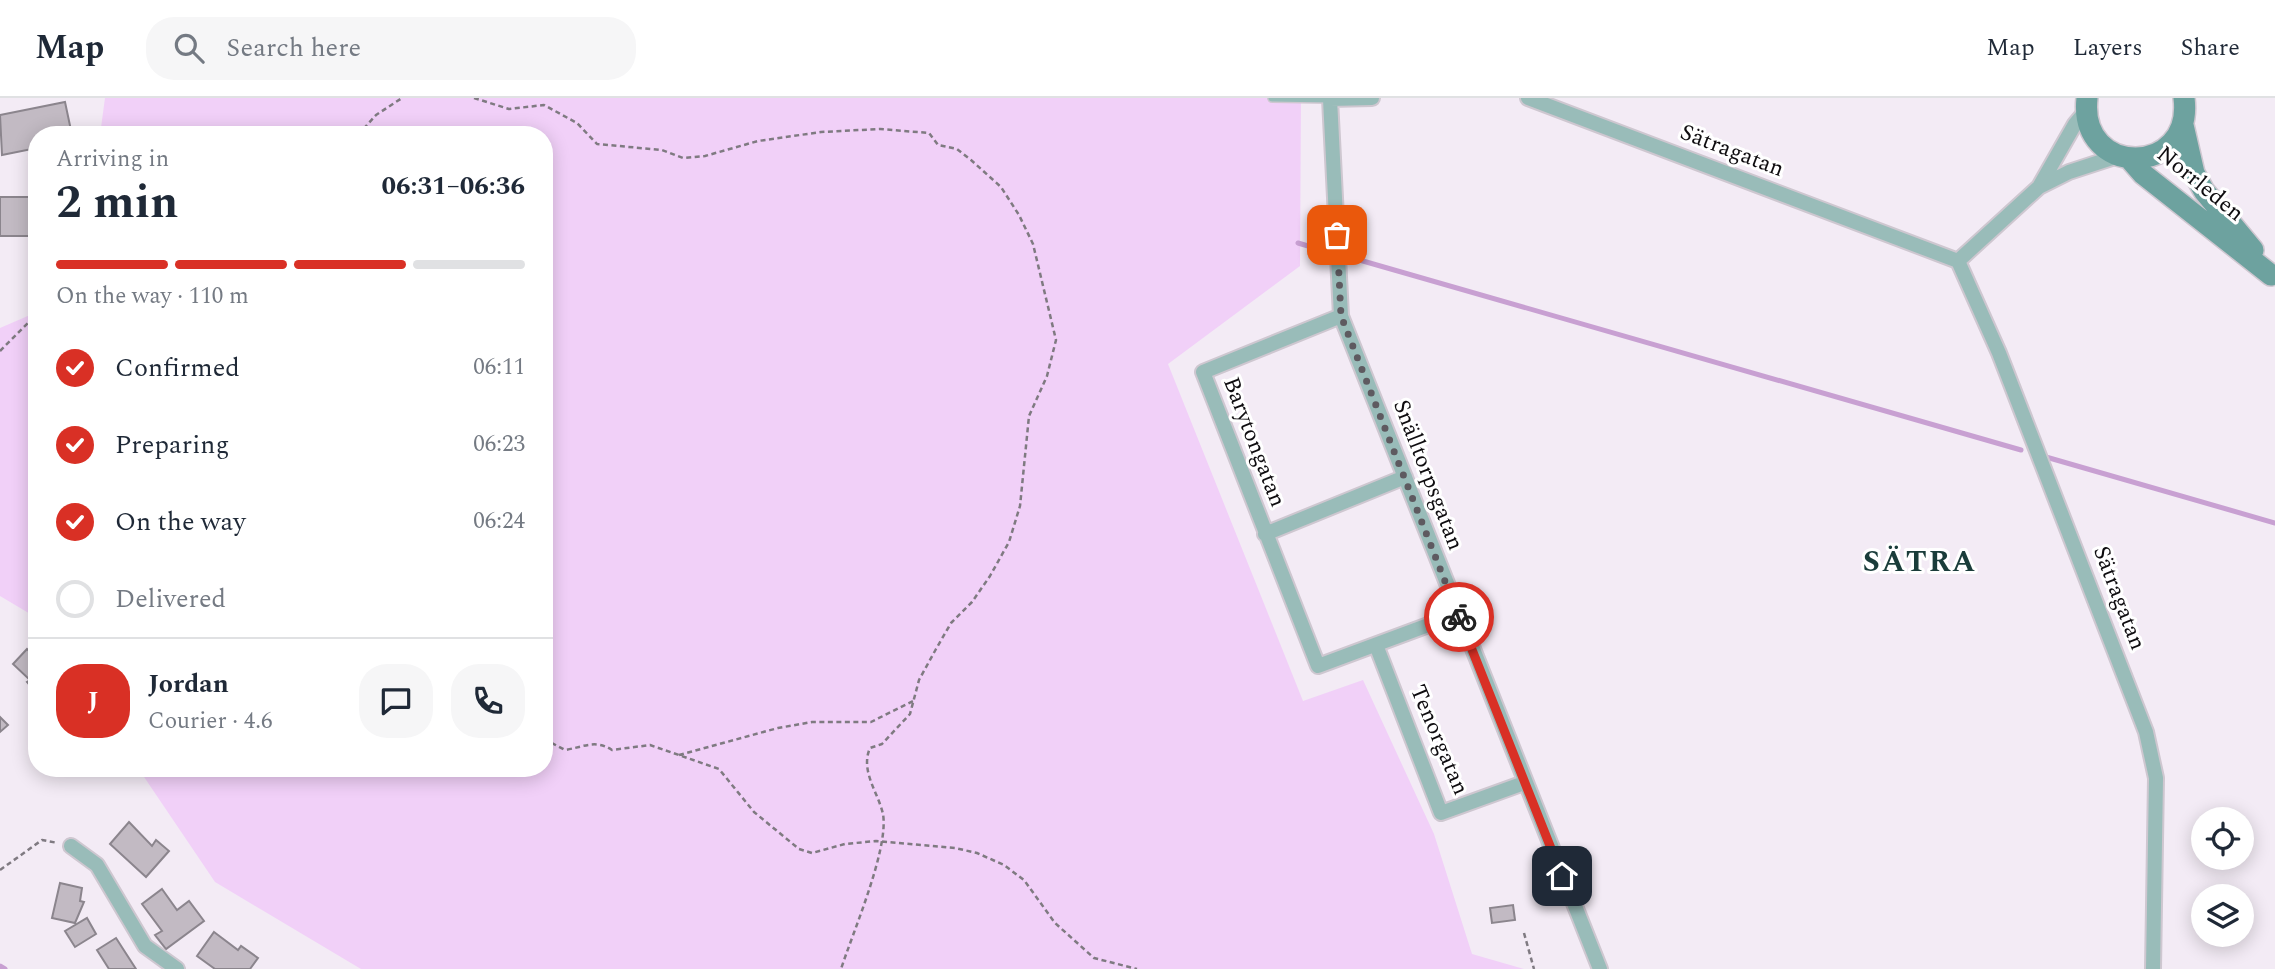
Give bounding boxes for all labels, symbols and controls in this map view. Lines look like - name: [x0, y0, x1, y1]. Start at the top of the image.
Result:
- search box: [146, 17, 636, 80]
- text: Map: [35, 23, 104, 73]
- text: Search here: [226, 28, 361, 68]
- icon: search: [170, 29, 208, 67]
- text: Map: [1986, 30, 2035, 66]
- text: Layers: [2073, 30, 2143, 66]
- text: Share: [2181, 30, 2240, 66]
- street label: Sätragatan: [1675, 115, 1789, 187]
- street label: Norrleden: [2148, 138, 2252, 230]
- text: Arriving in: [56, 142, 169, 177]
- text: 06:31–06:36: [381, 166, 525, 206]
- text: 2 min: [56, 168, 178, 238]
- pin: [1307, 205, 1367, 265]
- icon: bag: [1318, 216, 1356, 254]
- text: On the way · 110 m: [56, 279, 249, 314]
- text: Confirmed: [115, 348, 240, 388]
- icon: check: [56, 349, 94, 387]
- text: 06:11: [473, 350, 525, 385]
- street label: Barytongatan: [1213, 372, 1295, 512]
- street label: Snälltorpsgatan: [1383, 395, 1473, 555]
- text: Preparing: [115, 425, 229, 465]
- icon: check: [56, 426, 94, 464]
- text: 06:23: [473, 427, 525, 462]
- text: On the way: [115, 502, 246, 542]
- icon: check: [56, 503, 94, 541]
- text: 06:24: [473, 504, 525, 539]
- district label: SÄTRA: [1863, 539, 1977, 585]
- street label: Sätragatan: [2083, 541, 2155, 655]
- text: Delivered: [115, 579, 226, 619]
- courier: [1424, 582, 1494, 652]
- icon: bike: [1440, 598, 1478, 636]
- text: Jordan: [148, 664, 229, 704]
- button: chat: [359, 664, 433, 738]
- button: phone: [451, 664, 525, 738]
- street label: Tenorgatan: [1400, 679, 1478, 801]
- text: J: [87, 681, 99, 721]
- text: Courier · 4.6: [148, 704, 273, 739]
- map controls: [2191, 807, 2254, 947]
- button: locate: [2191, 807, 2254, 870]
- pin: [1532, 846, 1592, 906]
- icon: home: [1543, 857, 1581, 895]
- button: layers: [2191, 884, 2254, 947]

